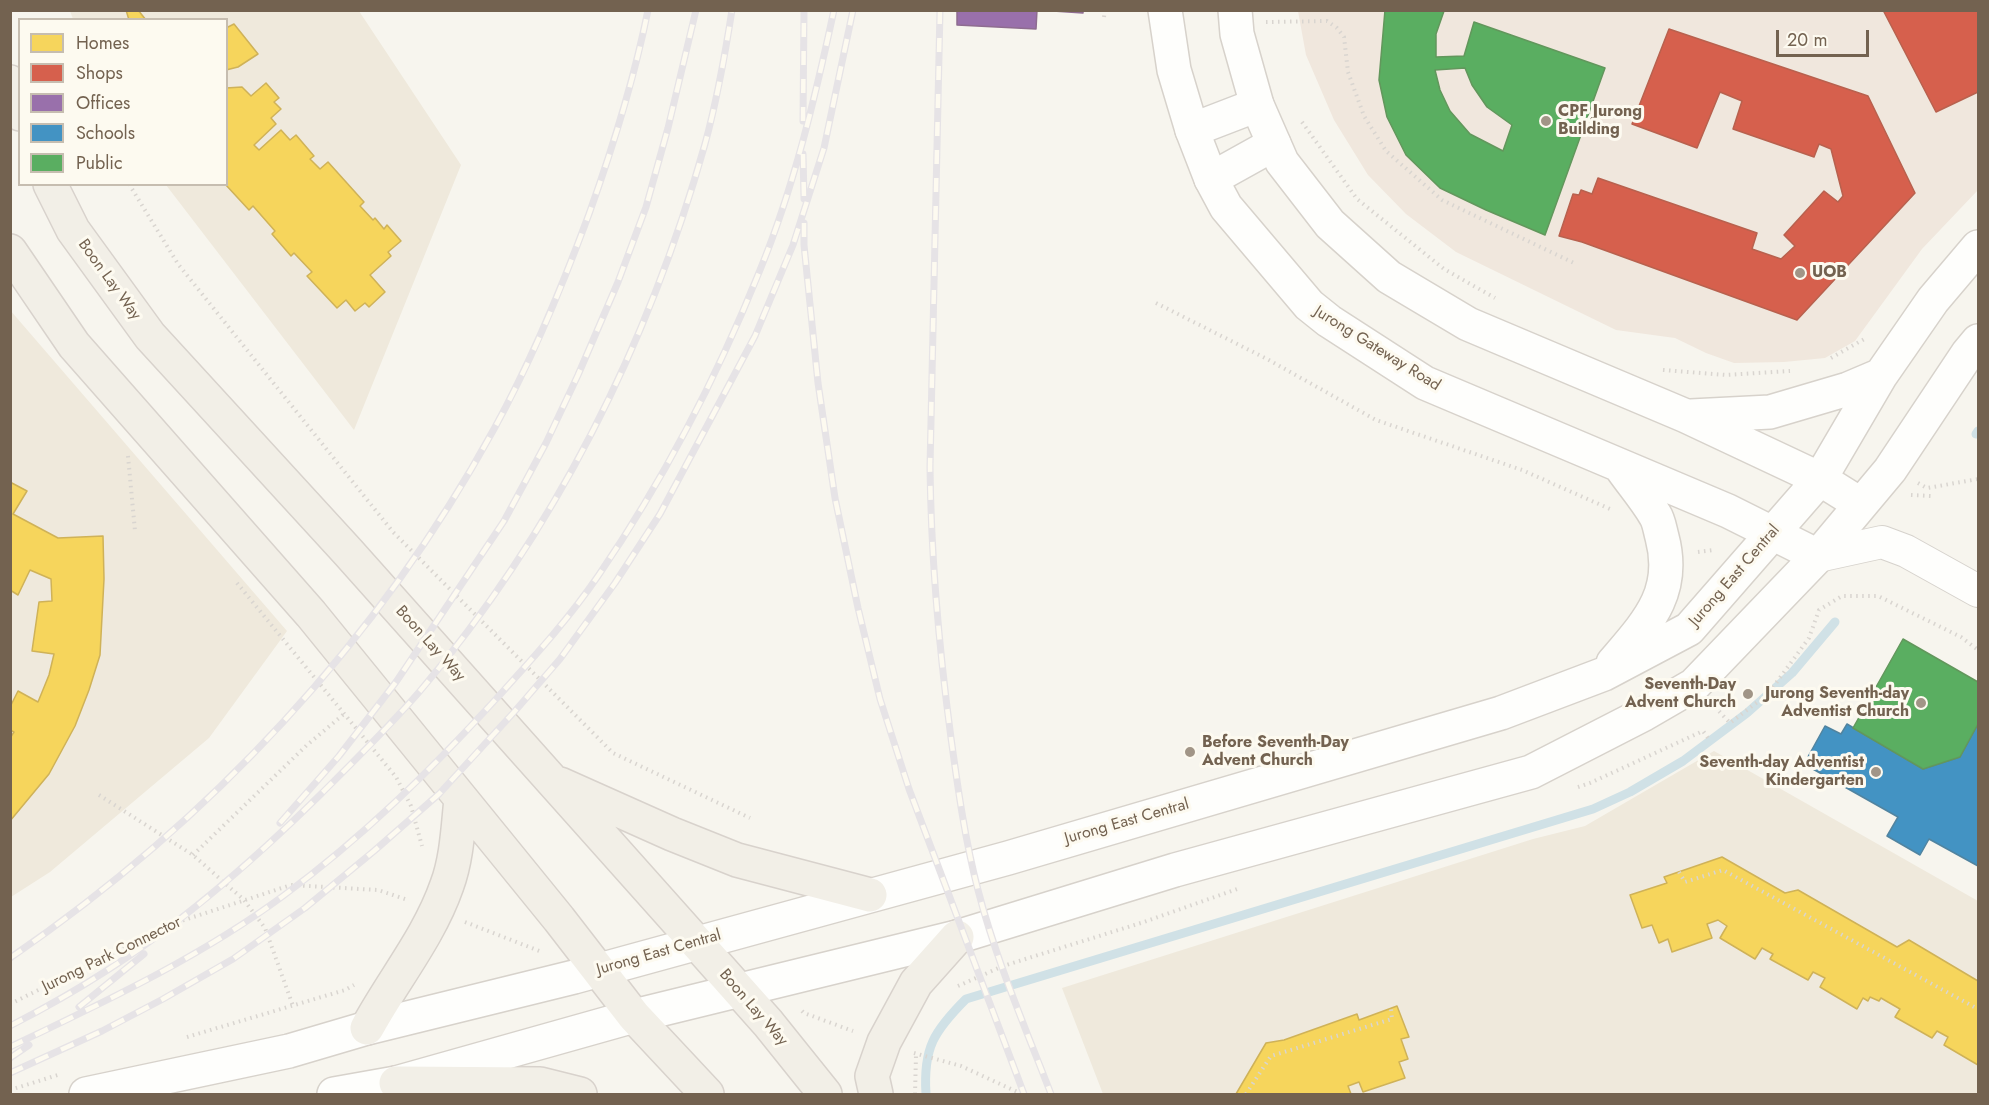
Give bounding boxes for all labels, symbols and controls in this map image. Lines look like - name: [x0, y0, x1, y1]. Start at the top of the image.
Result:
- legend: [18, 18, 228, 186]
- scale bar: [1779, 18, 1872, 56]
- text: 20 m: [1787, 27, 1827, 53]
- text: Homes: [76, 30, 129, 56]
- text: Shops: [76, 60, 123, 86]
- text: Offices: [76, 90, 130, 116]
- place label: CPF Jurong Building: [1558, 102, 1642, 140]
- marker: CPF Jurong Building: [1539, 114, 1553, 128]
- text: Schools: [76, 120, 135, 146]
- text: Public: [76, 150, 123, 176]
- street label: Boon Lay Way: [73, 236, 145, 324]
- place label: UOB: [1812, 263, 1847, 283]
- marker: UOB: [1793, 266, 1807, 280]
- street label: Jurong Gateway Road: [1310, 302, 1444, 396]
- street label: Jurong East Central: [1686, 521, 1784, 631]
- street label: Boon Lay Way: [391, 602, 469, 686]
- place label: Seventh-Day Advent Church: [1625, 675, 1736, 713]
- place label: Jurong Seventh-day Adventist Church: [1765, 684, 1909, 722]
- marker: Seventh-Day Advent Church: [1741, 687, 1755, 701]
- marker: Jurong Seventh-day Adventist Church: [1914, 696, 1928, 710]
- place label: Before Seventh-Day Advent Church: [1202, 733, 1349, 771]
- marker: Before Seventh-Day Advent Church: [1183, 745, 1197, 759]
- place label: Seventh-day Adventist Kindergarten: [1699, 753, 1864, 791]
- marker: Seventh-day Adventist Kindergarten: [1869, 765, 1883, 779]
- street label: Jurong East Central: [1063, 795, 1191, 849]
- street label: Jurong Park Connector: [39, 913, 185, 997]
- street label: Jurong East Central: [595, 926, 723, 980]
- street label: Boon Lay Way: [715, 966, 791, 1050]

